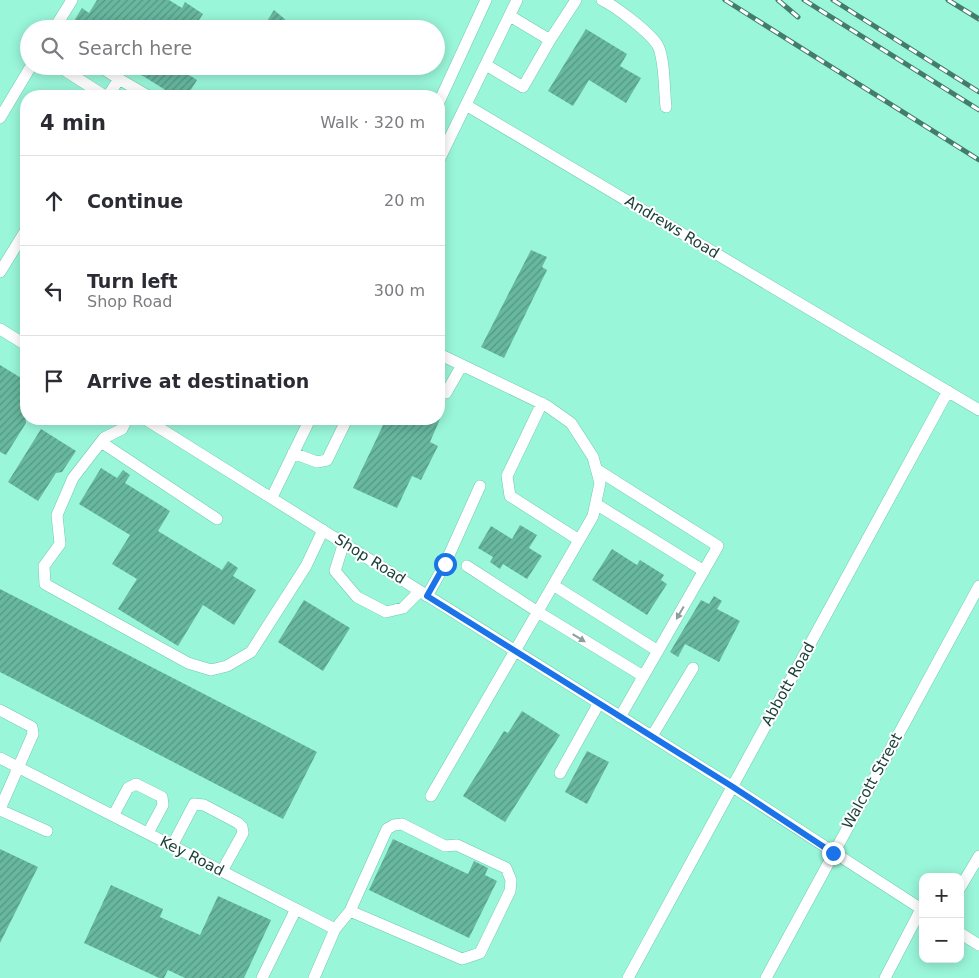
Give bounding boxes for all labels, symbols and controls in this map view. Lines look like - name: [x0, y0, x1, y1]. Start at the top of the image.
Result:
- search box: [20, 20, 445, 75]
- icon: search: [38, 34, 66, 62]
- text: Search here: [78, 37, 192, 59]
- text: 4 min: [40, 111, 106, 135]
- text: Walk · 320 m: [320, 113, 425, 132]
- icon: ahead: [40, 187, 68, 215]
- text: Continue: [87, 190, 183, 212]
- text: 20 m: [384, 191, 425, 210]
- street label: Andrews Road: [622, 192, 722, 262]
- text: Turn left: [87, 270, 178, 292]
- icon: left: [40, 277, 68, 305]
- text: 300 m: [374, 281, 425, 300]
- text: Shop Road: [87, 292, 172, 311]
- icon: arrive: [40, 367, 68, 395]
- text: Arrive at destination: [87, 370, 309, 392]
- street label: Shop Road: [331, 530, 409, 588]
- route start: [434, 553, 457, 576]
- one-way arrow: [675, 606, 684, 620]
- one-way arrow: [573, 633, 586, 642]
- street label: Abbott Road: [758, 639, 818, 729]
- street label: Walcott Street: [838, 730, 906, 832]
- street label: Key Road: [157, 832, 227, 880]
- route end: [822, 842, 845, 865]
- map controls: [919, 873, 964, 963]
- button: +: [919, 873, 964, 918]
- button: −: [919, 918, 964, 963]

